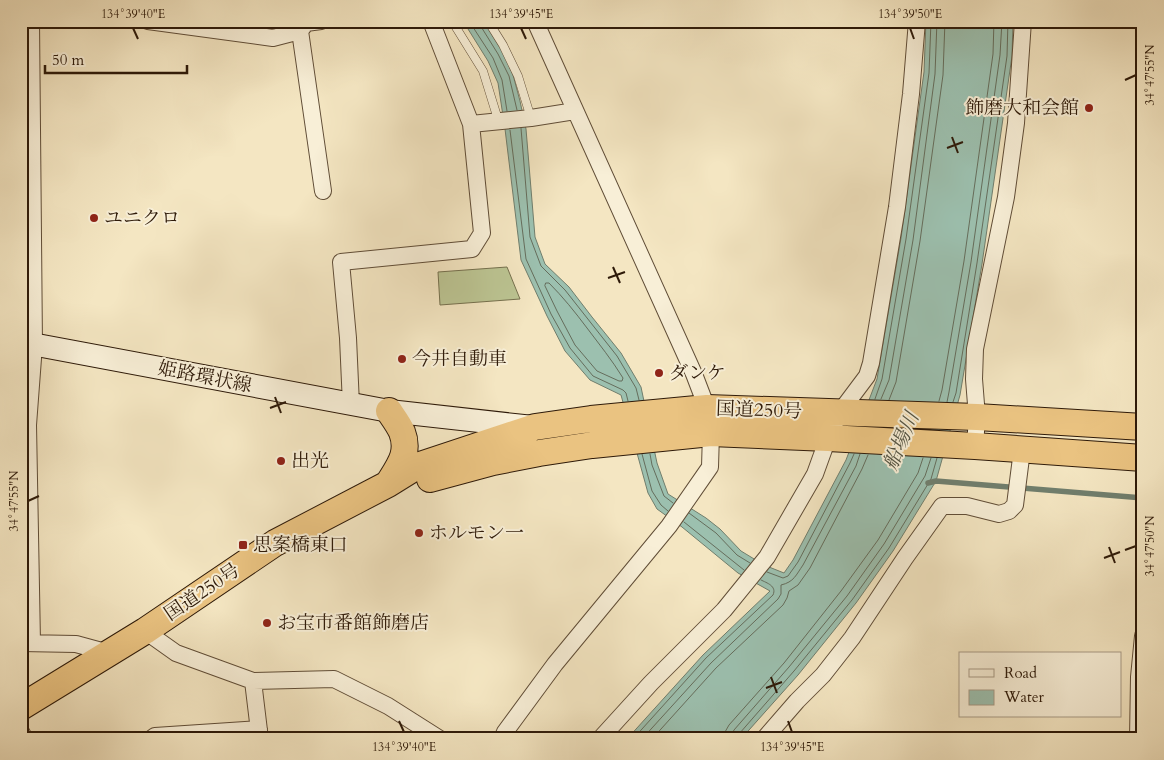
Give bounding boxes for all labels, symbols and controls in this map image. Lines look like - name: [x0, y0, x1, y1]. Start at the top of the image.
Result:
- text: 134°39'40"E: [101, 6, 165, 22]
- text: 134°39'45"E: [489, 6, 553, 22]
- text: 134°39'50"E: [878, 6, 942, 22]
- scale bar: [45, 42, 188, 74]
- text: 34°47'55"N: [1142, 44, 1158, 105]
- text: 50 m: [52, 50, 84, 70]
- place label: 飾磨大和会館: [965, 95, 1079, 121]
- marker: 飾磨大和会館: [1083, 102, 1095, 114]
- place label: ユニクロ: [104, 205, 180, 231]
- marker: ユニクロ: [88, 212, 100, 224]
- place label: 今井自動車: [412, 346, 507, 372]
- marker: 今井自動車: [396, 353, 408, 365]
- street label: 姫路環状線: [156, 355, 254, 399]
- place label: ダンケ: [669, 360, 726, 386]
- marker: ダンケ: [653, 367, 665, 379]
- street label: 国道250号: [715, 396, 803, 424]
- water label: 船場川: [877, 406, 926, 474]
- place label: 出光: [291, 448, 329, 474]
- marker: 出光: [275, 455, 287, 467]
- text: 34°47'55"N: [6, 470, 22, 531]
- text: 34°47'50"N: [1142, 515, 1158, 576]
- place label: ホルモン一: [429, 520, 524, 546]
- marker: ホルモン一: [413, 527, 425, 539]
- place label: 思案橋東口: [253, 532, 348, 558]
- marker: 思案橋東口: [237, 539, 249, 551]
- street label: 国道250号: [159, 557, 245, 627]
- place label: お宝市番館飾磨店: [277, 610, 429, 636]
- marker: お宝市番館飾磨店: [261, 617, 273, 629]
- legend: [959, 652, 1122, 718]
- text: Road: [1004, 663, 1037, 683]
- text: Water: [1003, 687, 1045, 707]
- text: 134°39'40"E: [372, 739, 436, 755]
- text: 134°39'45"E: [760, 739, 824, 755]

